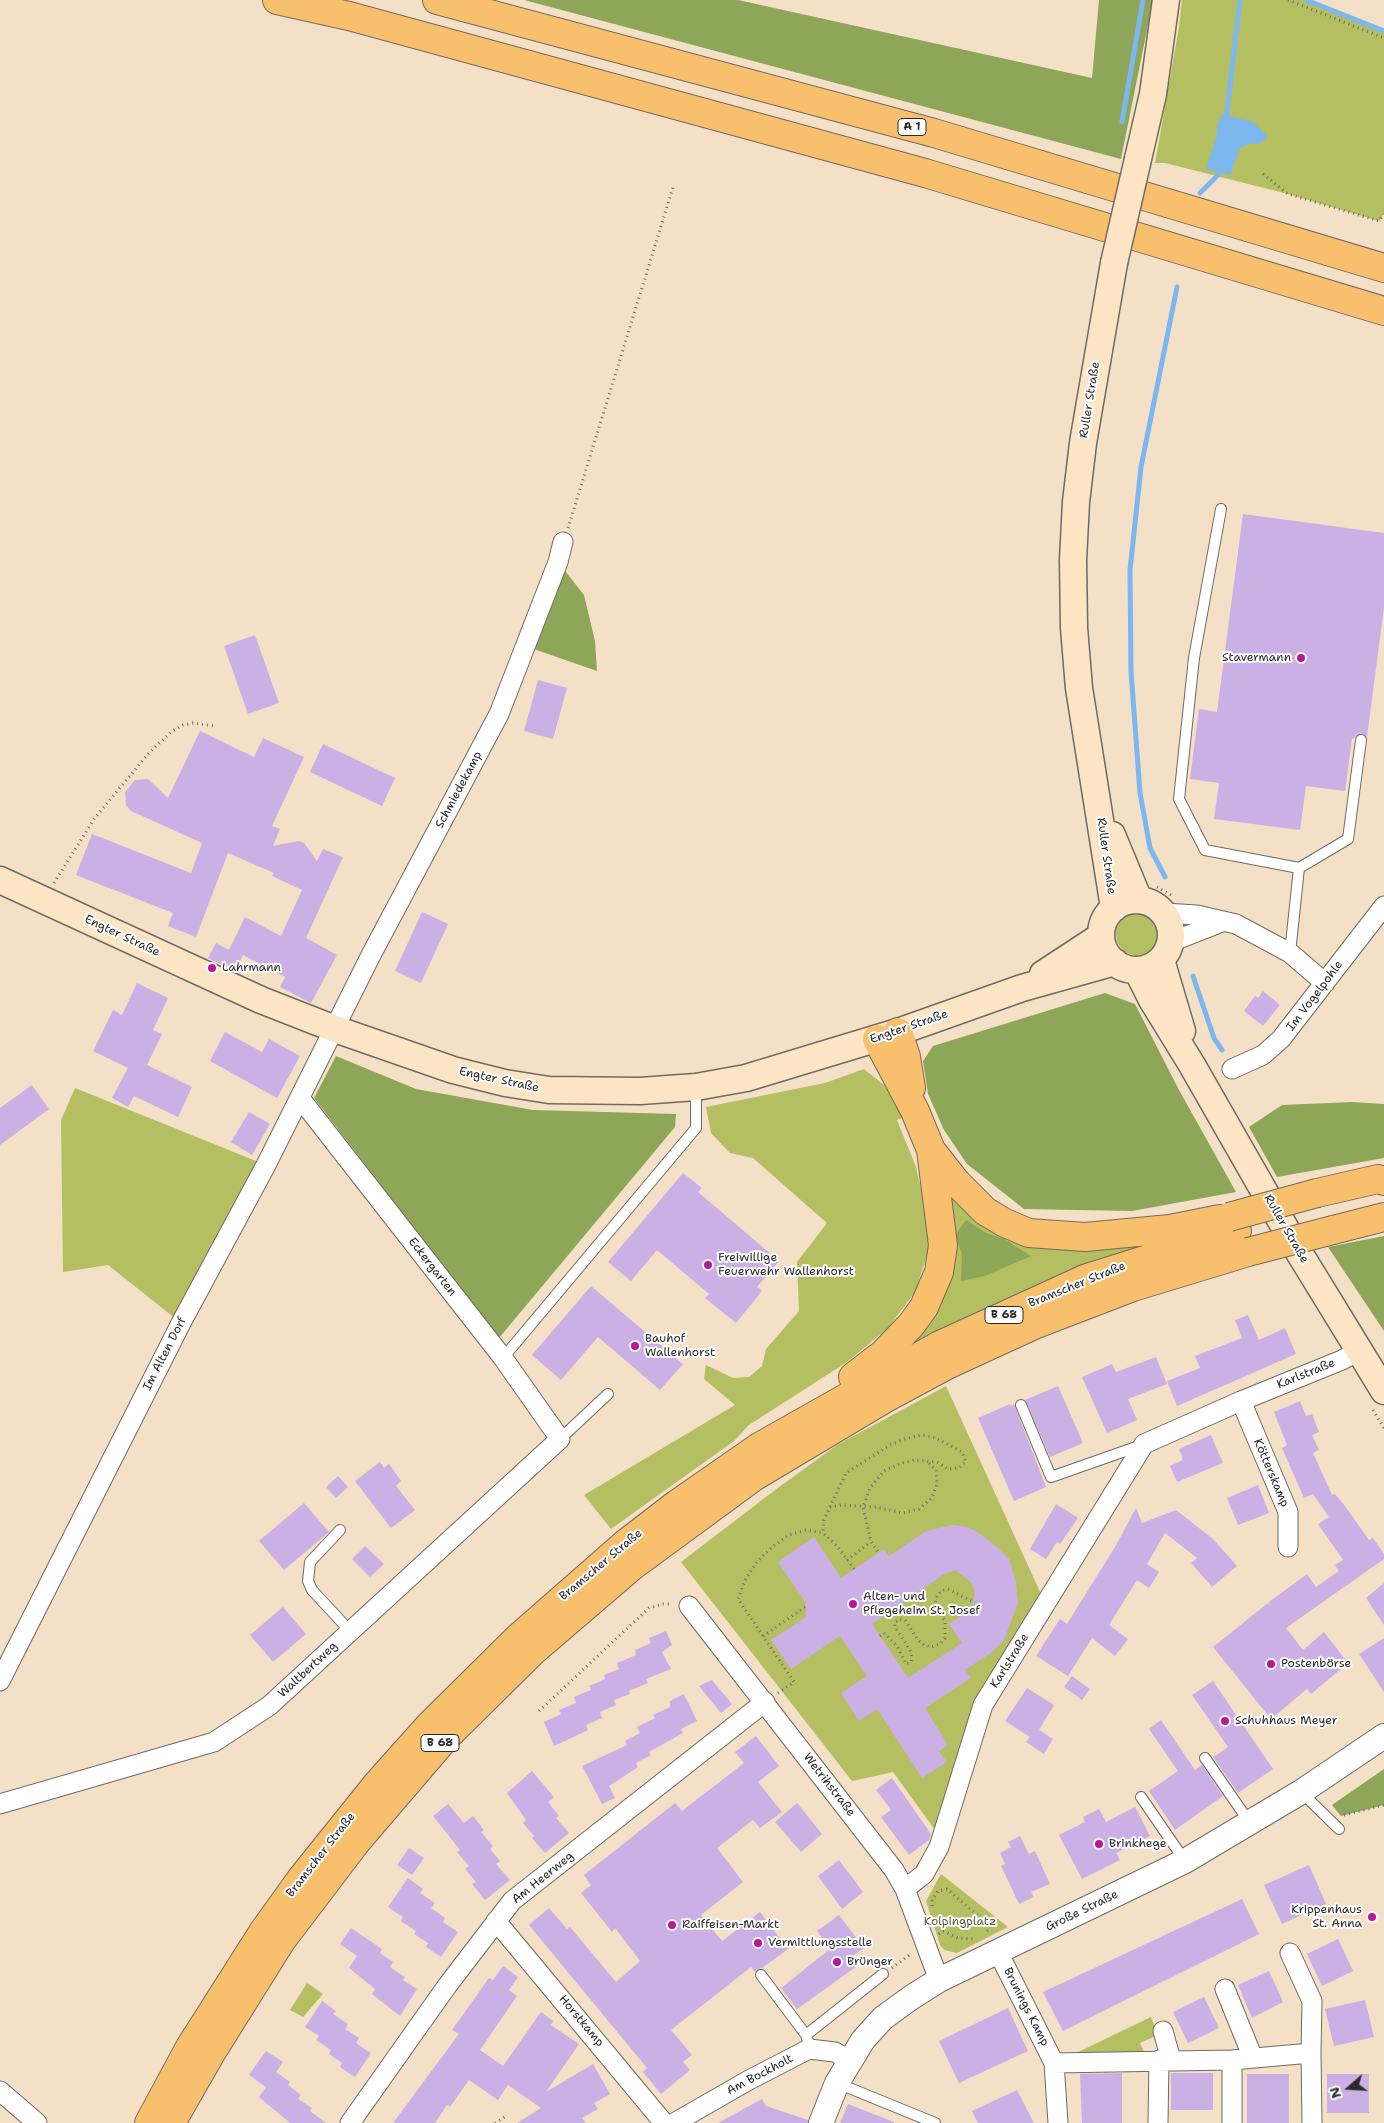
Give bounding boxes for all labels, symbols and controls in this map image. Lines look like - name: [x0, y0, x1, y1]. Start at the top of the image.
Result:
- road number: A 1: [898, 118, 926, 136]
- street label: Ruller Straße: [1077, 361, 1103, 439]
- place label: Stavermann: [1222, 651, 1291, 665]
- marker: Stavermann: [1295, 652, 1307, 664]
- street label: Schmiedekamp: [433, 749, 485, 831]
- street label: Ruller Straße: [1094, 817, 1118, 895]
- street label: Engter Straße: [82, 912, 162, 960]
- street label: Im Vogelpohle: [1284, 958, 1346, 1034]
- place label: Lahrmann: [222, 961, 281, 975]
- marker: Lahrmann: [206, 962, 218, 974]
- street label: Engter Straße: [868, 1007, 950, 1047]
- street label: Engter Straße: [458, 1064, 540, 1096]
- street label: Ruller Straße: [1260, 1192, 1312, 1266]
- street label: Eckergarten: [405, 1235, 459, 1299]
- place label: Freiwillige Feuerwehr Wallenhorst: [718, 1251, 854, 1279]
- marker: Freiwillige Feuerwehr Wallenhorst: [702, 1259, 714, 1271]
- street label: Bramscher Straße: [1026, 1259, 1128, 1311]
- road number: B 68: [985, 1306, 1023, 1324]
- street label: Im Alten Dorf: [140, 1315, 190, 1393]
- place label: Bauhof Wallenhorst: [645, 1332, 715, 1360]
- marker: Bauhof Wallenhorst: [629, 1340, 641, 1352]
- street label: Karlstraße: [1275, 1356, 1337, 1392]
- street label: Kötterskamp: [1250, 1437, 1292, 1509]
- street label: Bramscher Straße: [557, 1526, 645, 1604]
- place label: Alten- und Pflegeheim St. Josef: [863, 1590, 980, 1618]
- marker: Alten- und Pflegeheim St. Josef: [847, 1598, 859, 1610]
- street label: Karlstraße: [988, 1631, 1032, 1691]
- street label: Waltbertweg: [275, 1639, 341, 1701]
- place label: Postenbörse: [1281, 1657, 1351, 1671]
- marker: Postenbörse: [1265, 1658, 1277, 1670]
- place label: Schuhhaus Meyer: [1235, 1714, 1337, 1728]
- marker: Schuhhaus Meyer: [1219, 1715, 1231, 1727]
- road number: B 68: [421, 1735, 459, 1752]
- street label: Wetrihstraße: [800, 1750, 858, 1820]
- street label: Bramscher Straße: [283, 1810, 359, 1900]
- place label: Brinkhege: [1109, 1837, 1167, 1851]
- marker: Brinkhege: [1093, 1838, 1105, 1850]
- street label: Am Heerweg: [509, 1849, 577, 1907]
- street label: Große Straße: [1043, 1887, 1121, 1935]
- place label: Krippenhaus St. Anna: [1291, 1903, 1362, 1931]
- marker: Krippenhaus St. Anna: [1366, 1911, 1378, 1923]
- park label: Kolpingplatz: [924, 1915, 996, 1929]
- place label: Raiffeisen-Markt: [682, 1918, 779, 1932]
- marker: Raiffeisen-Markt: [666, 1919, 678, 1931]
- place label: Vermittlungsstelle: [768, 1936, 872, 1950]
- marker: Vermittlungsstelle: [752, 1937, 764, 1949]
- place label: Brünger: [847, 1955, 893, 1969]
- marker: Brünger: [831, 1956, 843, 1968]
- street label: Brunings Kamp: [1000, 1965, 1052, 2049]
- street label: Horstkamp: [555, 1992, 607, 2050]
- street label: Am Bockholt: [724, 2051, 796, 2099]
- north arrow: [1324, 2063, 1374, 2113]
- text: N: [1325, 2085, 1345, 2101]

